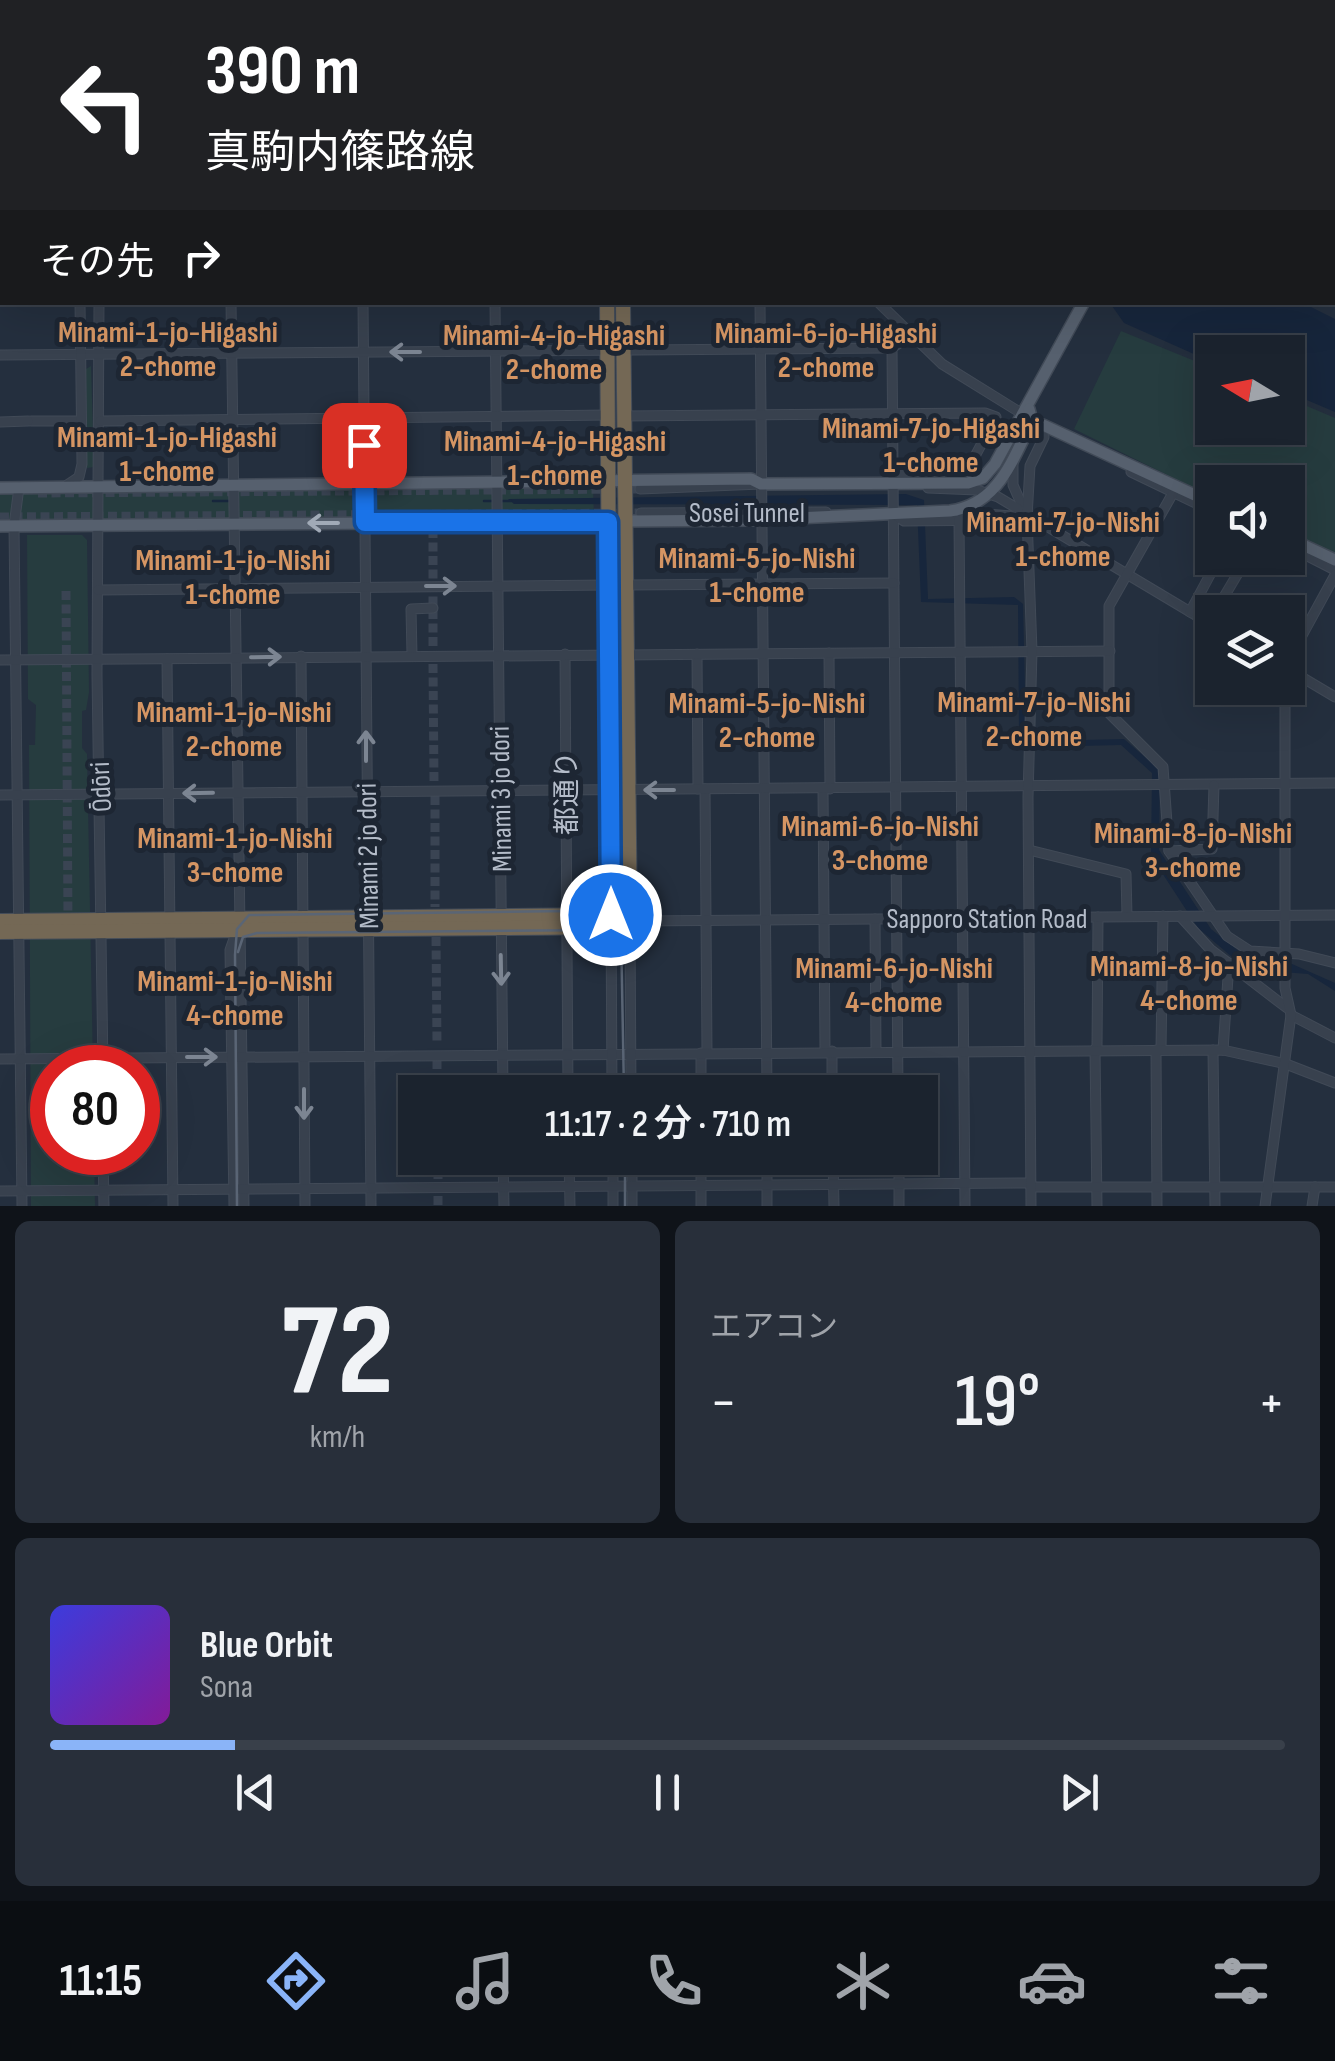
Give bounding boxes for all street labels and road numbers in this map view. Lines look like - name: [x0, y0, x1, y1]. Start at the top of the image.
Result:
- street label: Sosei Tunnel: [689, 497, 805, 530]
- street label: Minami 3 jo dori: [484, 726, 519, 872]
- street label: 都通り: [551, 751, 584, 835]
- street label: Ōdōri: [84, 761, 119, 813]
- street label: Minami 2 jo dori: [351, 783, 386, 929]
- street label: Sapporo Station Road: [887, 903, 1087, 936]

